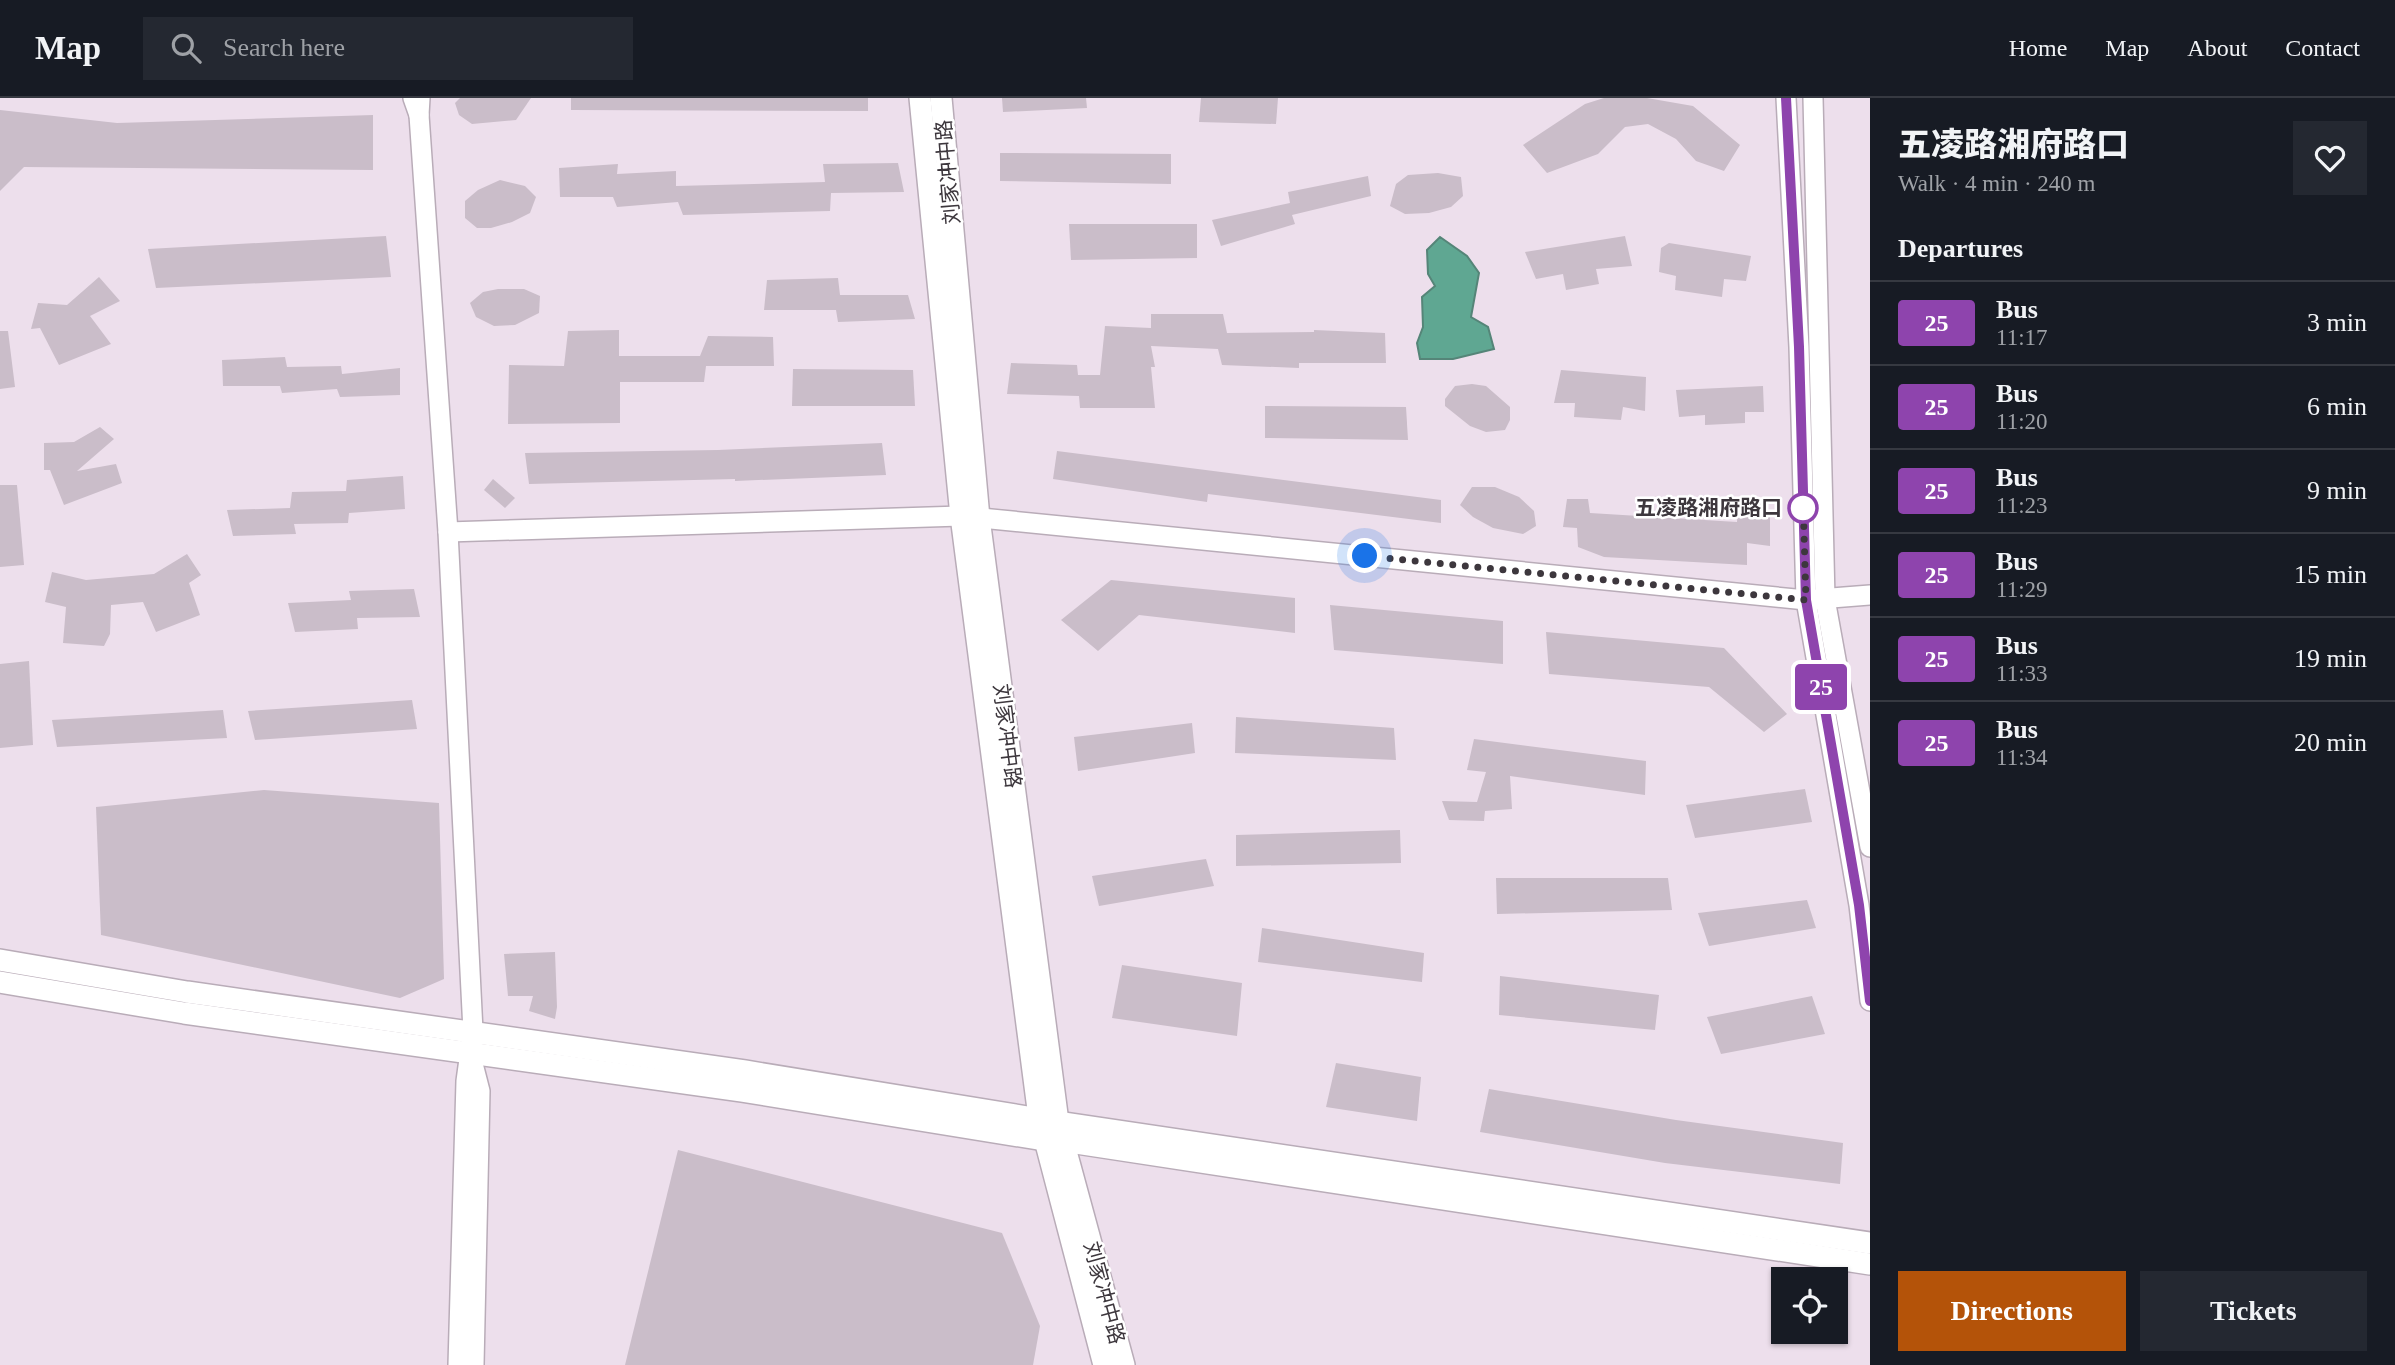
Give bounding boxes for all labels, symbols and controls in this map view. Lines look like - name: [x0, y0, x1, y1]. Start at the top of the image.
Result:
- search box: [143, 17, 633, 80]
- icon: search: [167, 29, 205, 67]
- text: Map: [35, 30, 101, 66]
- text: Search here: [223, 33, 345, 62]
- text: Home: [2009, 35, 2067, 61]
- text: Map: [2105, 35, 2149, 61]
- text: About: [2187, 35, 2247, 61]
- text: Contact: [2285, 35, 2360, 61]
- street label: 刘家冲中路: [931, 119, 965, 225]
- button: heart: [2293, 121, 2367, 195]
- text: 五凌路湘府路口: [1898, 127, 2129, 163]
- text: Walk · 4 min · 240 m: [1898, 171, 2095, 196]
- text: Departures: [1898, 234, 2023, 263]
- text: Bus: [1996, 295, 2038, 324]
- text: 3 min: [2307, 308, 2367, 337]
- text: 25: [1925, 310, 1949, 336]
- text: 11:17: [1996, 325, 2048, 350]
- text: Bus: [1996, 379, 2038, 408]
- text: 6 min: [2307, 392, 2367, 421]
- text: 25: [1925, 394, 1949, 420]
- text: 11:20: [1996, 409, 2048, 434]
- text: Bus: [1996, 463, 2038, 492]
- text: 9 min: [2307, 476, 2367, 505]
- text: 25: [1925, 478, 1949, 504]
- marker: 五凌路湘府路口: [1788, 493, 1818, 523]
- text: 11:23: [1996, 493, 2048, 518]
- place label: 五凌路湘府路口: [1635, 496, 1782, 520]
- your location: [1347, 538, 1382, 573]
- text: Bus: [1996, 547, 2038, 576]
- text: 15 min: [2294, 560, 2367, 589]
- text: 25: [1925, 562, 1949, 588]
- text: 11:29: [1996, 577, 2048, 602]
- text: Bus: [1996, 631, 2038, 660]
- text: 19 min: [2294, 644, 2367, 673]
- text: 25: [1925, 646, 1949, 672]
- text: 11:33: [1996, 661, 2048, 686]
- line badge: 25: [1790, 664, 1853, 710]
- text: 25: [1809, 674, 1833, 700]
- street label: 刘家冲中路: [989, 682, 1025, 790]
- text: Bus: [1996, 715, 2038, 744]
- text: 20 min: [2294, 728, 2367, 757]
- text: 25: [1925, 730, 1949, 756]
- text: 11:34: [1996, 745, 2048, 770]
- street label: 刘家冲中路: [1079, 1239, 1129, 1347]
- map controls: [1771, 1267, 1848, 1344]
- button: locate: [1771, 1267, 1848, 1344]
- button: Directions: [1898, 1271, 2126, 1351]
- button: Tickets: [2140, 1271, 2367, 1351]

